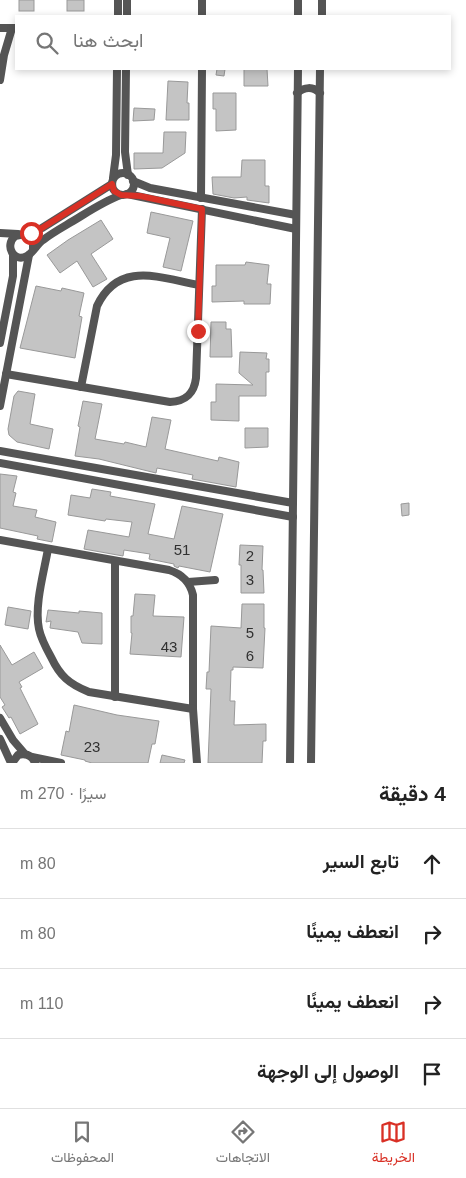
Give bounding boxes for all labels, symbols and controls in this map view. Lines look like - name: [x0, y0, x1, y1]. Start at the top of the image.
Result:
- search box: [15, 15, 451, 70]
- icon: search: [33, 29, 61, 57]
- text: ابحث هنا: [73, 30, 143, 51]
- route start: [20, 222, 43, 245]
- route end: [187, 320, 210, 343]
- house number: 51: [174, 541, 190, 558]
- house number: 2: [246, 547, 254, 564]
- house number: 3: [246, 571, 254, 588]
- house number: 5: [246, 624, 254, 641]
- house number: 43: [161, 638, 177, 655]
- house number: 6: [246, 647, 254, 664]
- house number: 23: [84, 738, 100, 755]
- text: 4 دقيقة: [379, 782, 446, 805]
- text: سيرًا · 270 m: [20, 785, 106, 802]
- icon: ahead: [418, 850, 446, 878]
- text: تابع السير: [323, 851, 399, 872]
- text: 80 m: [20, 855, 56, 872]
- icon: right: [418, 920, 446, 948]
- text: انعطف يمينًا: [306, 921, 399, 942]
- text: 80 m: [20, 925, 56, 942]
- icon: right: [418, 990, 446, 1018]
- text: انعطف يمينًا: [306, 991, 399, 1012]
- text: 110 m: [20, 995, 63, 1012]
- icon: arrive: [418, 1060, 446, 1088]
- text: الوصول إلى الوجهة: [257, 1061, 399, 1082]
- tab: المحفوظات: [51, 1118, 114, 1170]
- tab: الاتجاهات: [216, 1118, 270, 1170]
- tab: الخريطة: [372, 1118, 415, 1170]

